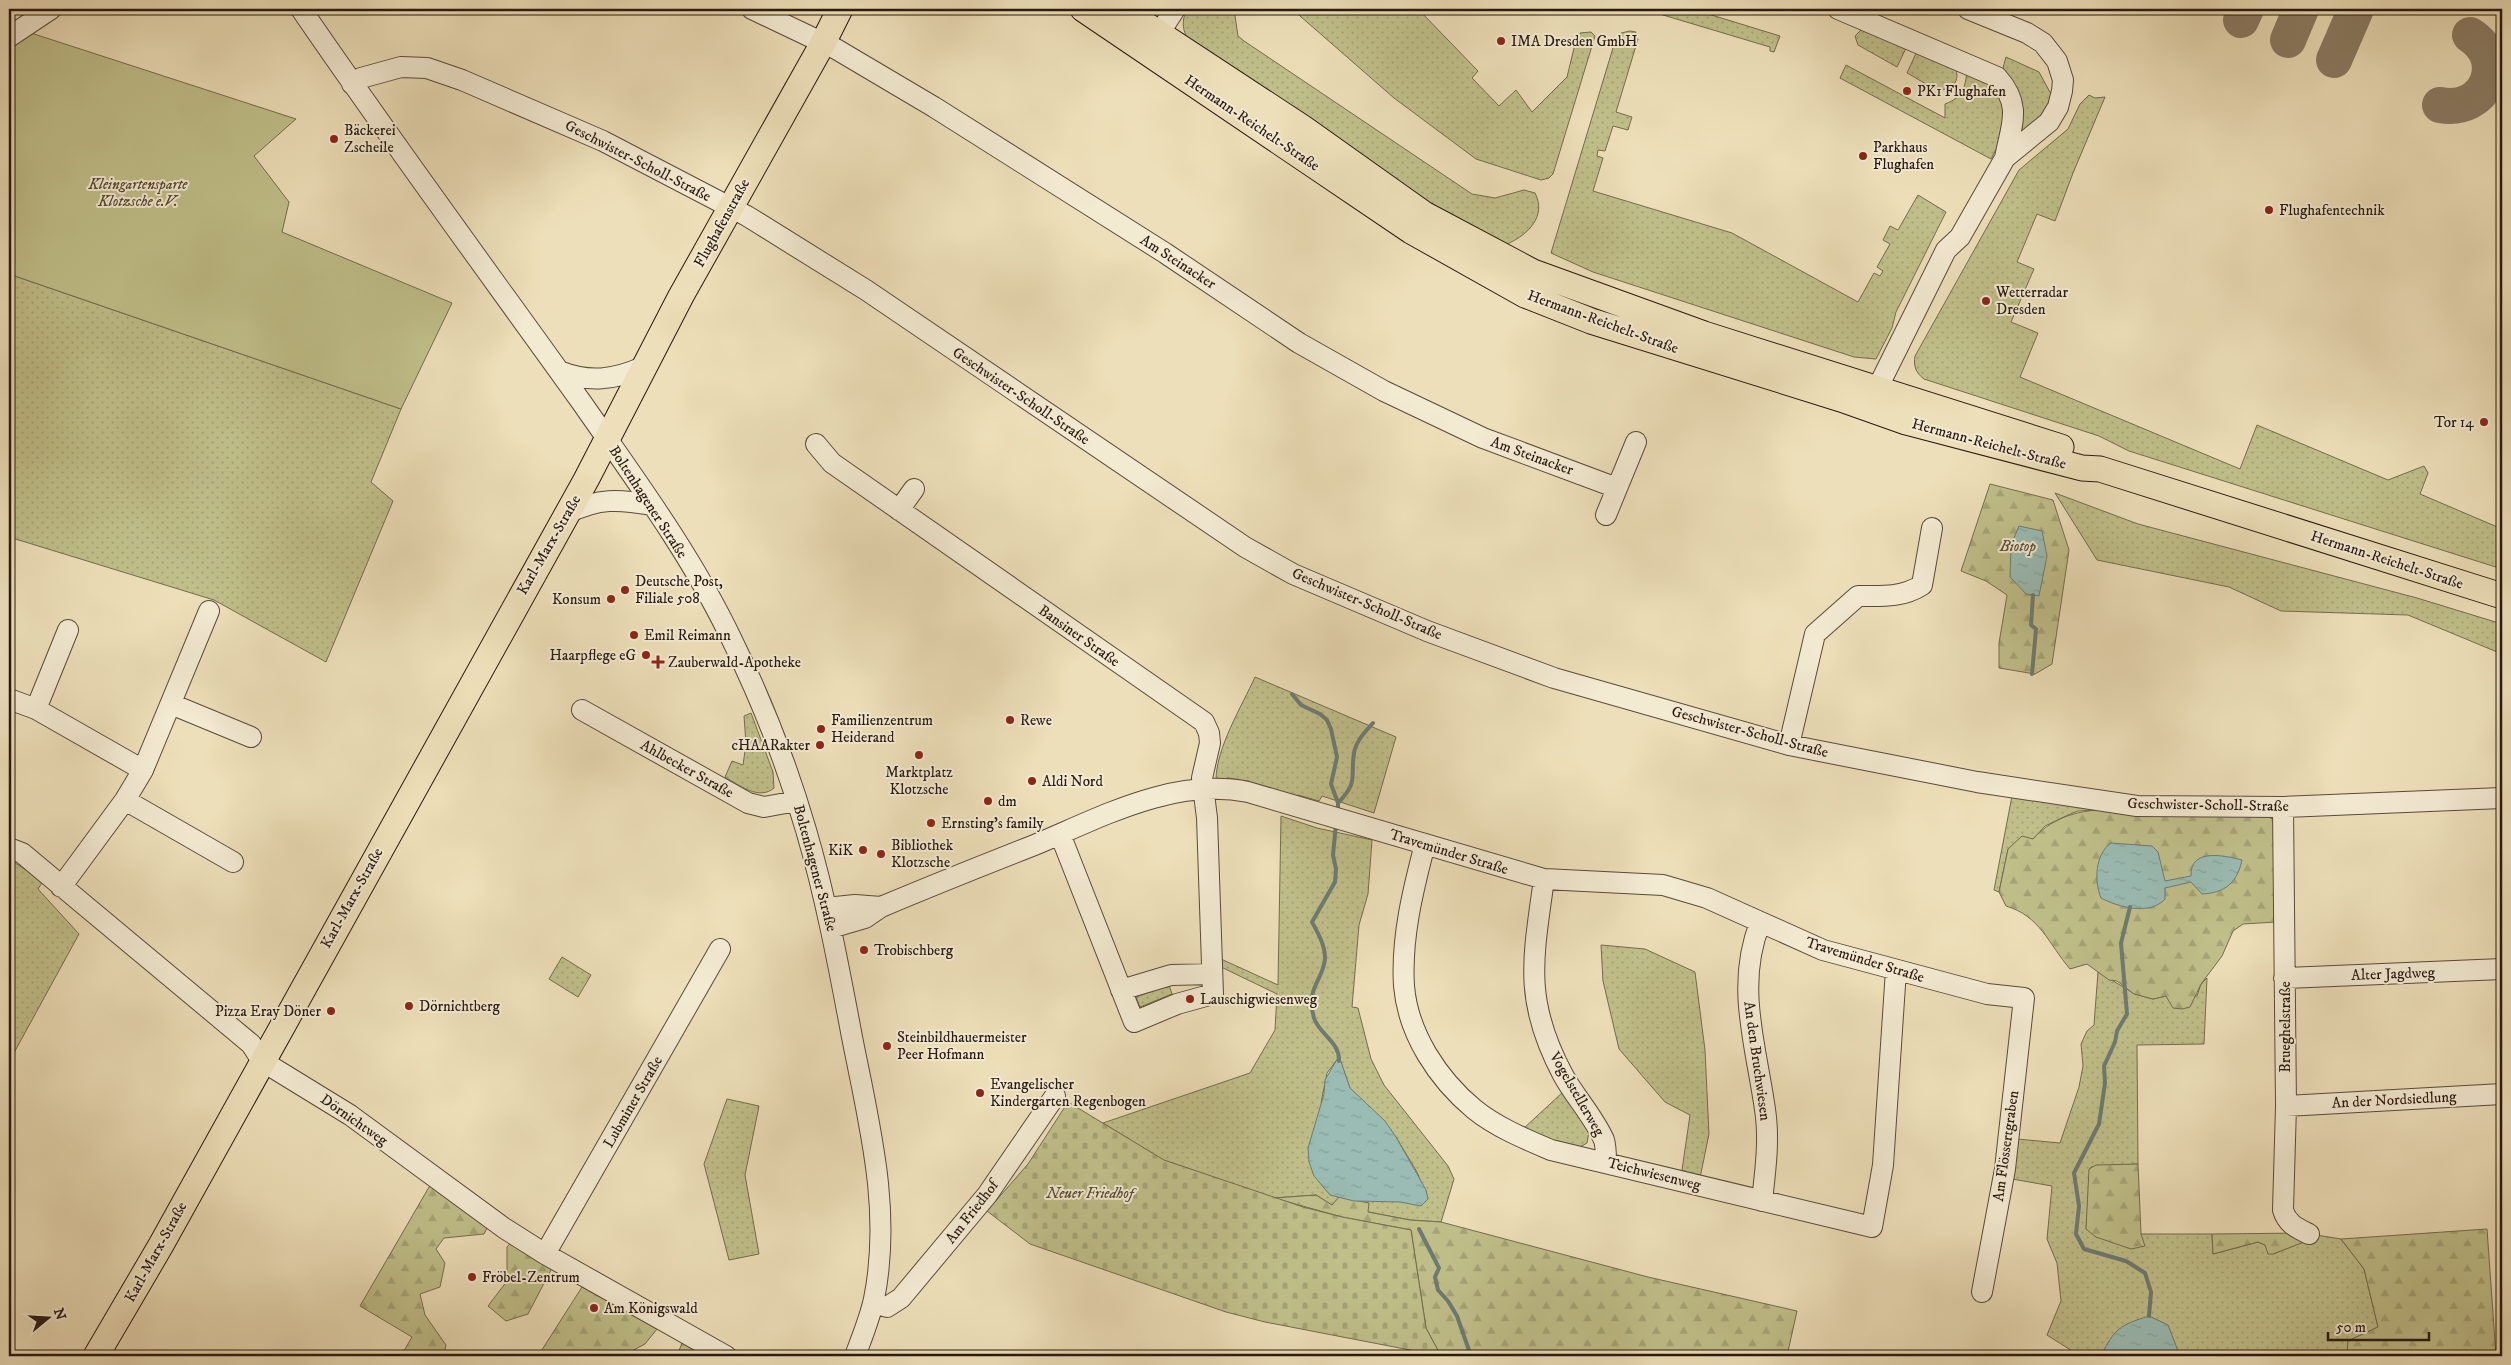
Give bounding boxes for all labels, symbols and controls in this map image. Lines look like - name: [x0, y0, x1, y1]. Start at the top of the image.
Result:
- place label: IMA Dresden GmbH: [1511, 32, 1638, 51]
- marker: IMA Dresden GmbH: [1495, 35, 1507, 47]
- street label: Hermann-Reichelt-Straße: [1181, 71, 1323, 175]
- place label: PK1 Flughafen: [1917, 82, 2006, 101]
- marker: PK1 Flughafen: [1901, 85, 1913, 97]
- street label: Geschwister-Scholl-Straße: [562, 116, 714, 206]
- place label: Bäckerei Zscheile: [344, 121, 396, 157]
- marker: Bäckerei Zscheile: [328, 133, 340, 145]
- place label: Parkhaus Flughafen: [1873, 138, 1934, 174]
- marker: Parkhaus Flughafen: [1857, 150, 1869, 162]
- park label: Kleingartensparte Klotzsche e.V.: [88, 175, 188, 211]
- street label: Flughafenstraße: [690, 175, 754, 271]
- place label: Flughafentechnik: [2279, 201, 2385, 220]
- marker: Flughafentechnik: [2263, 204, 2275, 216]
- street label: Am Steinacker: [1137, 230, 1220, 294]
- place label: Wetterradar Dresden: [1995, 283, 2068, 319]
- street label: Hermann-Reichelt-Straße: [1525, 286, 1681, 358]
- marker: Wetterradar Dresden: [1980, 295, 1992, 307]
- street label: Geschwister-Scholl-Straße: [949, 343, 1093, 449]
- place label: Tor 14: [2434, 413, 2474, 432]
- street label: Hermann-Reichelt-Straße: [1910, 414, 2068, 474]
- marker: Tor 14: [2478, 416, 2490, 428]
- street label: Am Steinacker: [1488, 432, 1576, 480]
- street label: Boltenhagener Straße: [604, 442, 692, 562]
- street label: Karl-Marx-Straße: [513, 492, 585, 598]
- street label: Hermann-Reichelt-Straße: [2308, 526, 2466, 594]
- park label: Biotop: [1999, 537, 2036, 556]
- street label: Geschwister-Scholl-Straße: [1289, 564, 1445, 644]
- place label: Deutsche Post, Filiale 508: [635, 572, 723, 608]
- marker: Deutsche Post, Filiale 508: [619, 584, 631, 596]
- place label: Konsum: [552, 590, 601, 609]
- marker: Konsum: [605, 593, 617, 605]
- street label: Bansiner Straße: [1035, 601, 1123, 671]
- place label: Emil Reimann: [644, 626, 731, 645]
- marker: Emil Reimann: [628, 629, 640, 641]
- place label: Haarpflege eG: [549, 646, 637, 665]
- marker: Haarpflege eG: [640, 649, 652, 661]
- place label: Zauberwald-Apotheke: [668, 653, 801, 672]
- marker: Zauberwald-Apotheke: [652, 656, 664, 668]
- street label: Geschwister-Scholl-Straße: [1670, 702, 1830, 762]
- place label: Familienzentrum Heiderand: [831, 711, 933, 747]
- place label: Rewe: [1020, 711, 1052, 730]
- marker: Rewe: [1004, 714, 1016, 726]
- marker: Familienzentrum Heiderand: [815, 723, 827, 735]
- street label: Ahlbecker Straße: [637, 736, 737, 802]
- place label: cHAARakter: [732, 736, 810, 755]
- marker: cHAARakter: [814, 739, 826, 751]
- marker: Marktplatz Klotzsche: [913, 749, 925, 761]
- place label: Marktplatz Klotzsche: [885, 763, 953, 799]
- place label: Aldi Nord: [1042, 772, 1103, 791]
- marker: Aldi Nord: [1026, 775, 1038, 787]
- place label: dm: [998, 792, 1017, 811]
- street label: Geschwister-Scholl-Straße: [2127, 794, 2289, 816]
- marker: dm: [982, 795, 994, 807]
- street label: Boltenhagener Straße: [789, 803, 841, 933]
- place label: Ernsting's family: [941, 814, 1044, 833]
- marker: Ernsting's family: [925, 817, 937, 829]
- street label: Travemünder Straße: [1387, 825, 1511, 879]
- place label: Bibliothek Klotzsche: [891, 836, 954, 872]
- place label: KiK: [828, 841, 853, 860]
- street label: Karl-Marx-Straße: [317, 844, 387, 952]
- marker: KiK: [857, 844, 869, 856]
- marker: Bibliothek Klotzsche: [875, 848, 887, 860]
- street label: Travemünder Straße: [1803, 933, 1927, 987]
- place label: Trobischberg: [874, 941, 954, 960]
- marker: Trobischberg: [858, 944, 870, 956]
- street label: Alter Jagdweg: [2351, 963, 2436, 985]
- street label: Brueghelstraße: [2276, 981, 2295, 1073]
- place label: Lauschigwiesenweg: [1200, 990, 1318, 1009]
- marker: Lauschigwiesenweg: [1184, 993, 1196, 1005]
- place label: Dörnichtberg: [419, 997, 501, 1016]
- marker: Dörnichtberg: [403, 1000, 415, 1012]
- street label: An den Bruchwiesen: [1739, 1000, 1775, 1122]
- place label: Pizza Eray Döner: [215, 1002, 321, 1021]
- marker: Pizza Eray Döner: [325, 1005, 337, 1017]
- place label: Steinbildhauermeister Peer Hofmann: [897, 1028, 1027, 1064]
- marker: Steinbildhauermeister Peer Hofmann: [881, 1040, 893, 1052]
- street label: Vogelstellerweg: [1545, 1048, 1609, 1140]
- street label: Lubminer Straße: [599, 1053, 667, 1151]
- place label: Evangelischer Kindergarten Regenbogen: [990, 1075, 1146, 1111]
- marker: Evangelischer Kindergarten Regenbogen: [974, 1087, 986, 1099]
- street label: An der Nordsiedlung: [2331, 1087, 2457, 1113]
- street label: Am Flössertgraben: [1989, 1089, 2023, 1203]
- street label: Dörnichtweg: [317, 1090, 392, 1151]
- street label: Teichwiesenweg: [1605, 1153, 1703, 1195]
- street label: Am Friedhof: [941, 1175, 1004, 1248]
- park label: Neuer Friedhof: [1045, 1184, 1138, 1203]
- street label: Karl-Marx-Straße: [121, 1198, 191, 1306]
- place label: Fröbel-Zentrum: [482, 1268, 580, 1287]
- marker: Fröbel-Zentrum: [466, 1271, 478, 1283]
- north arrow: [22, 1292, 72, 1342]
- place label: Am Königswald: [604, 1299, 698, 1318]
- marker: Am Königswald: [588, 1302, 600, 1314]
- text: N: [49, 1306, 70, 1323]
- scale bar: [2328, 1310, 2430, 1342]
- text: 50 m: [2336, 1318, 2366, 1337]

